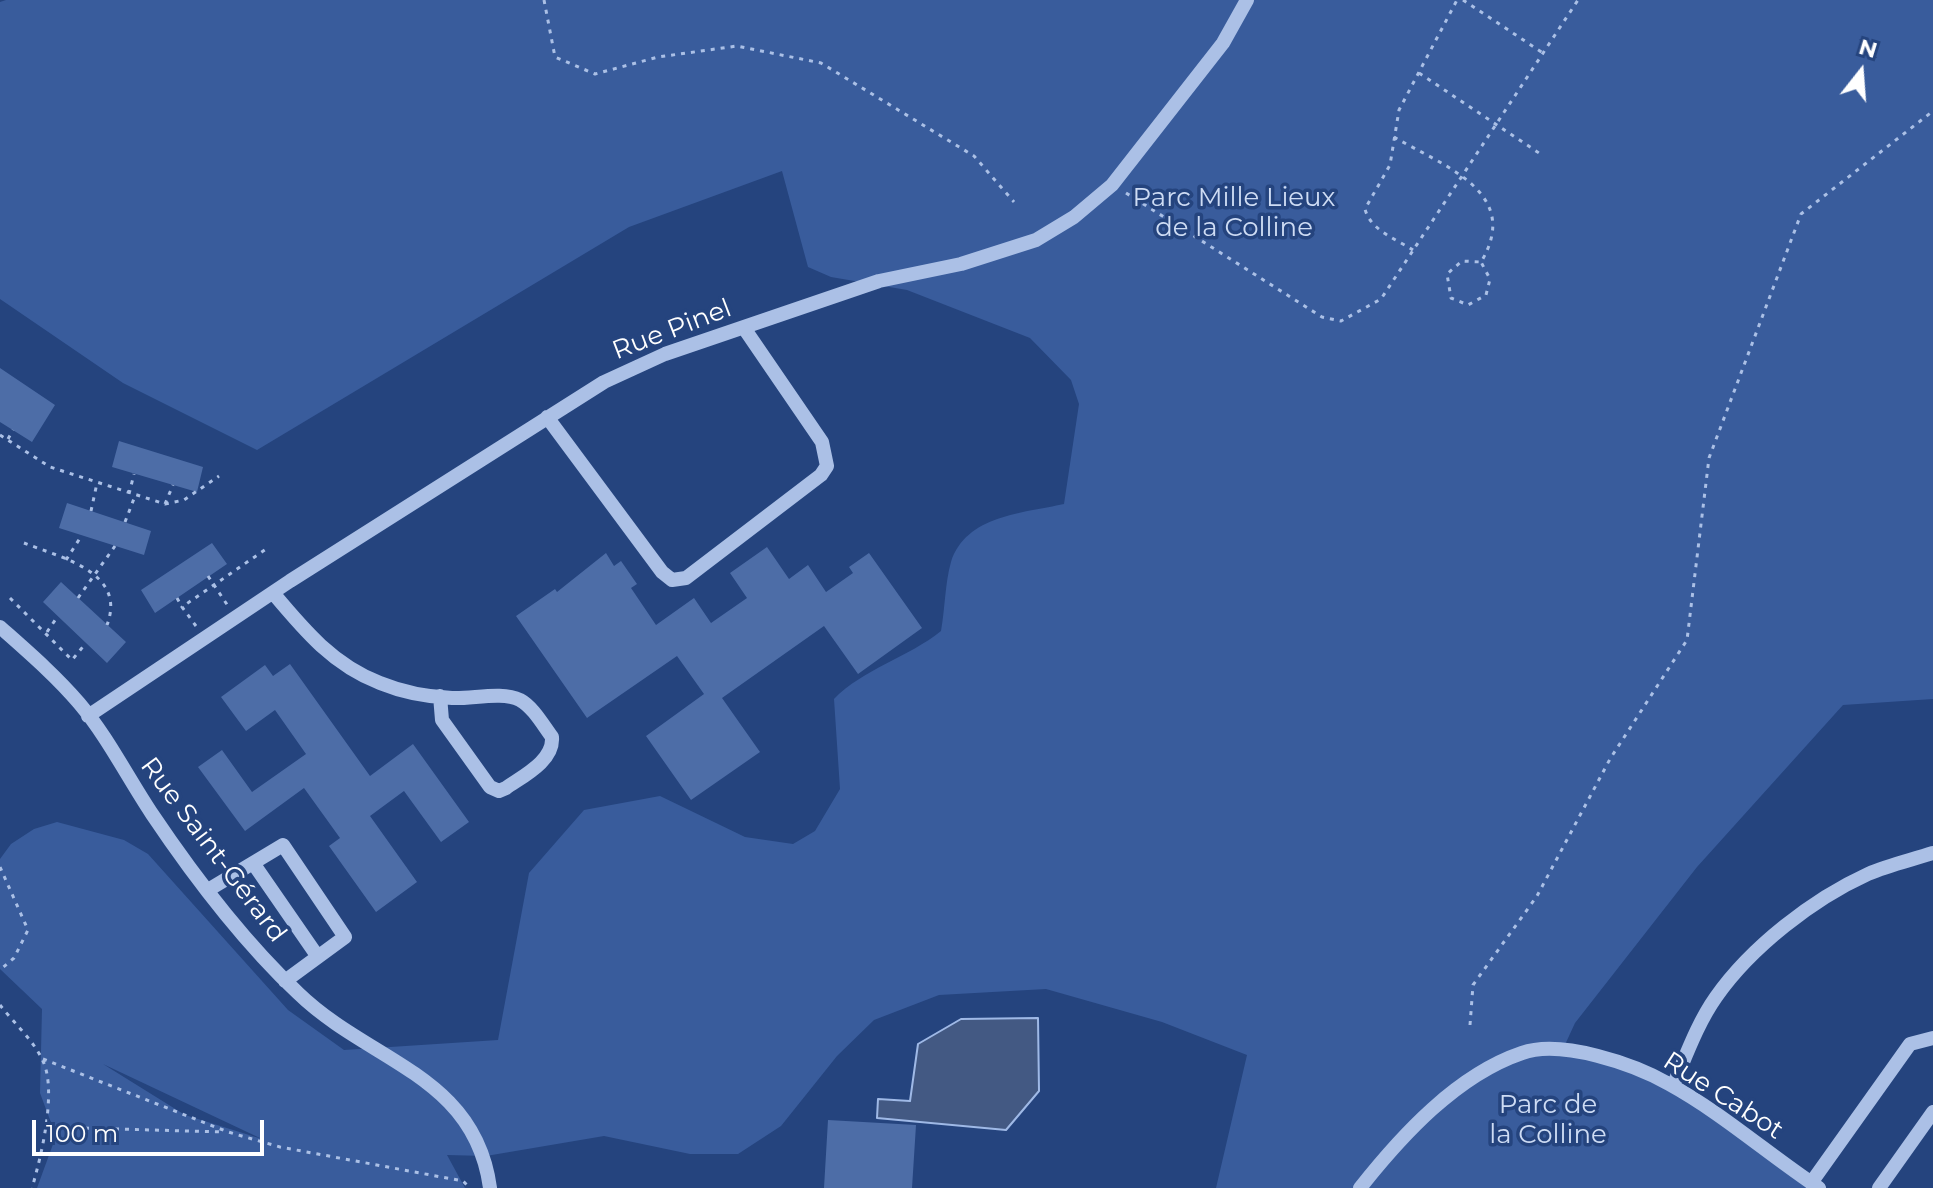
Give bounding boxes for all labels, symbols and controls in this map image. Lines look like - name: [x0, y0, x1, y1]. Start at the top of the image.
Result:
- north arrow: [1821, 32, 1901, 112]
- text: N: [1856, 33, 1881, 64]
- park label: Parc Mille Lieux de la Colline: [1133, 182, 1335, 244]
- street label: Rue Pinel: [608, 293, 736, 367]
- street label: Rue Saint-Gérard: [133, 751, 293, 949]
- street label: Rue Cabot: [1657, 1046, 1789, 1146]
- park label: Parc de la Colline: [1489, 1089, 1607, 1150]
- scale bar: [36, 1104, 268, 1154]
- text: 100 m: [46, 1119, 118, 1148]

